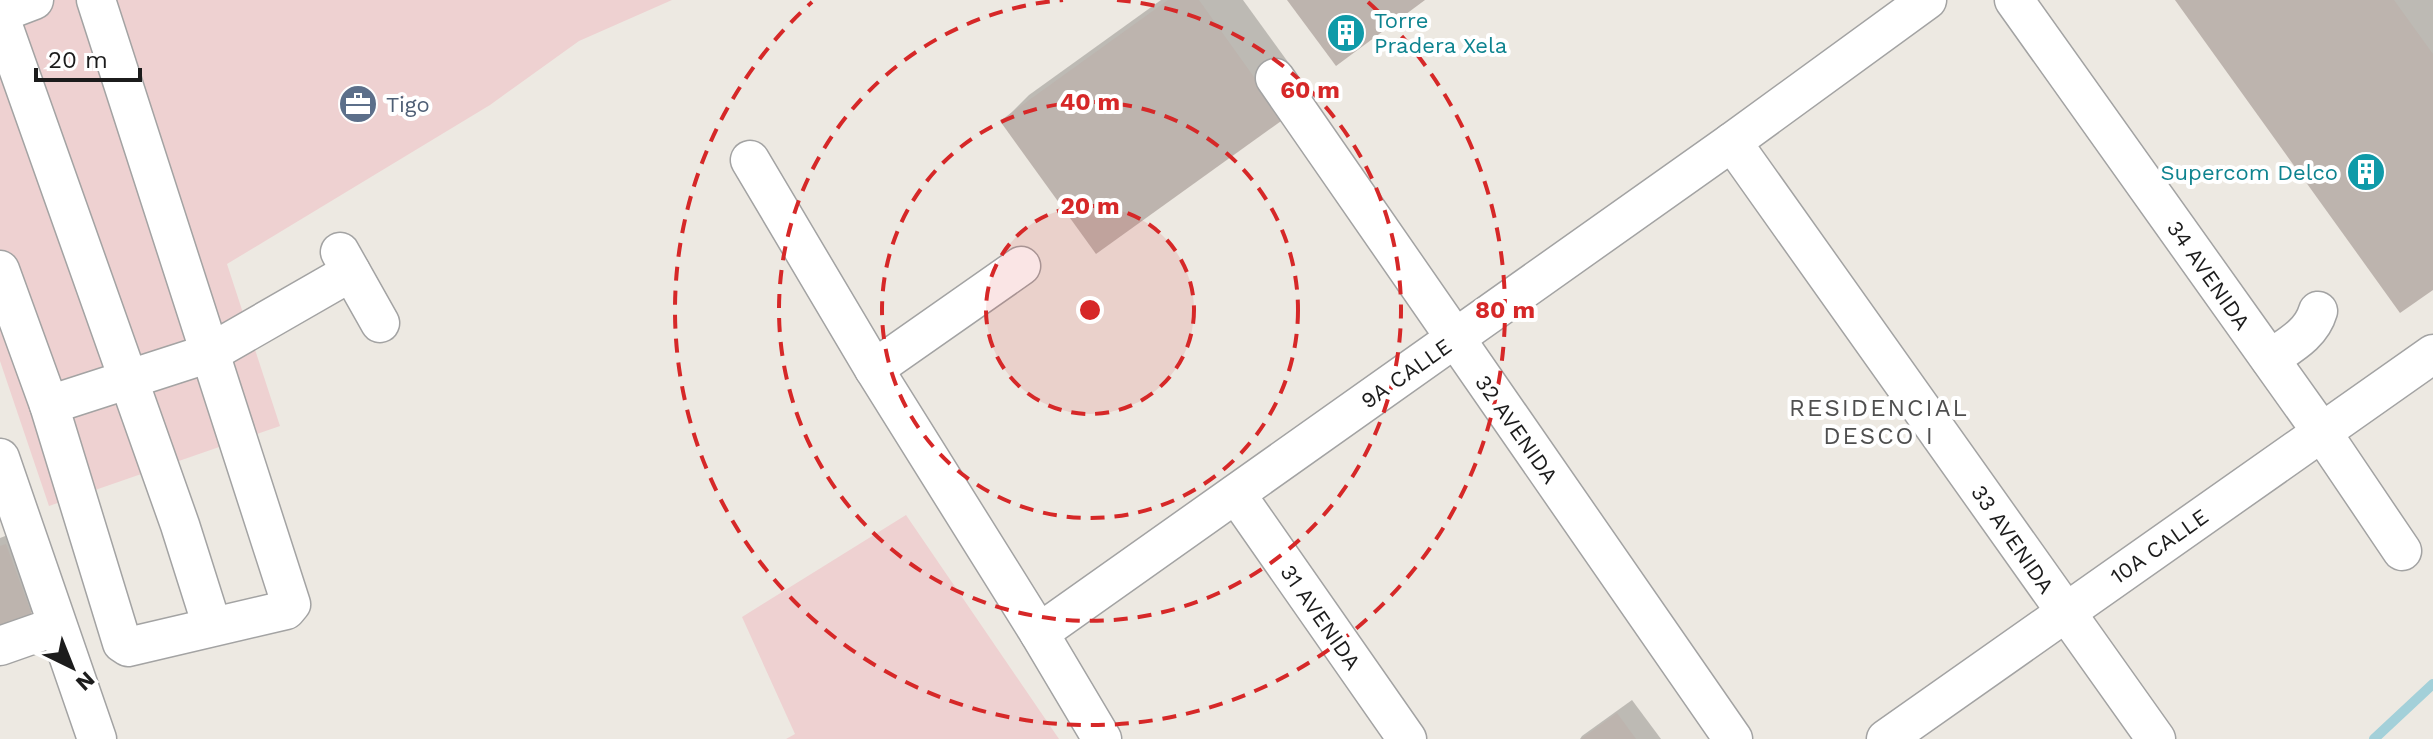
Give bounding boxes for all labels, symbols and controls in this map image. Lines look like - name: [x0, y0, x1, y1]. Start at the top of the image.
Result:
- place label: Torre Pradera Xela: [1374, 8, 1507, 58]
- building icon: Torre Pradera Xela: [1325, 12, 1367, 54]
- scale bar: [36, 32, 140, 82]
- text: 20 m: [48, 46, 108, 74]
- text: 60 m: [1280, 76, 1340, 104]
- office icon: Tigo: [337, 83, 379, 125]
- text: 40 m: [1060, 88, 1120, 116]
- place label: Tigo: [386, 92, 430, 117]
- building icon: Supercom Delco: [2345, 151, 2387, 193]
- place label: Supercom Delco: [2161, 160, 2338, 185]
- text: 20 m: [1060, 192, 1120, 220]
- street label: 34 AVENIDA: [2162, 216, 2255, 334]
- centre of rings: [1076, 296, 1104, 324]
- text: 80 m: [1475, 296, 1535, 324]
- street label: 9A CALLE: [1356, 333, 1456, 414]
- street label: 32 AVENIDA: [1470, 370, 1563, 488]
- district label: RESIDENCIAL DESCO I: [1789, 394, 1969, 450]
- street label: 33 AVENIDA: [1966, 480, 2059, 598]
- street label: 10A CALLE: [2106, 504, 2213, 589]
- street label: 31 AVENIDA: [1275, 560, 1366, 674]
- north arrow: [32, 627, 112, 707]
- text: N: [71, 667, 100, 696]

